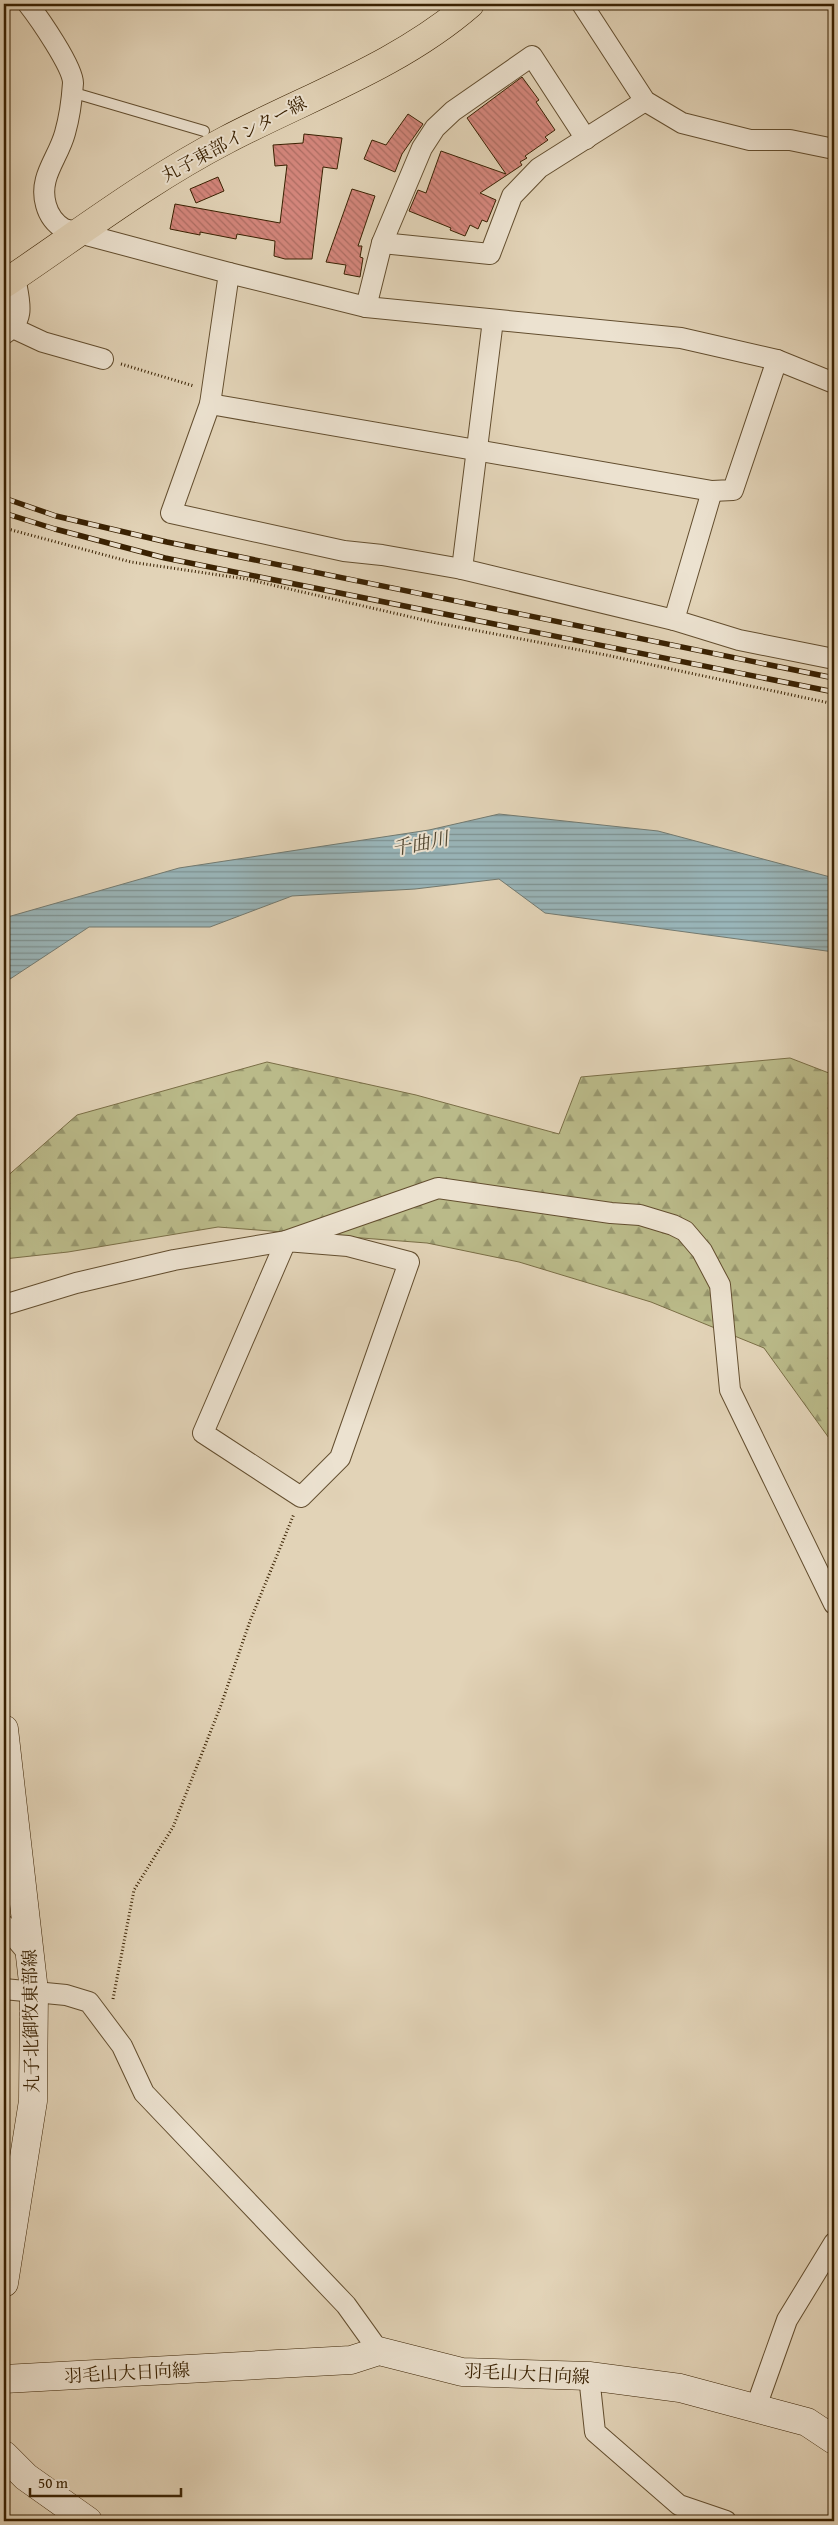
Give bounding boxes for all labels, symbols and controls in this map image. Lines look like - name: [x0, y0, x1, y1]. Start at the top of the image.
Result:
- street label: 丸子東部インター線: [156, 89, 311, 188]
- water label: 千曲川: [389, 823, 453, 862]
- street label: 丸子北御牧東部線: [16, 1949, 45, 2093]
- street label: 羽毛山大日向線: [63, 2356, 191, 2389]
- street label: 羽毛山大日向線: [463, 2357, 591, 2390]
- scale bar: [30, 2465, 181, 2497]
- text: 50 m: [38, 2472, 69, 2493]

